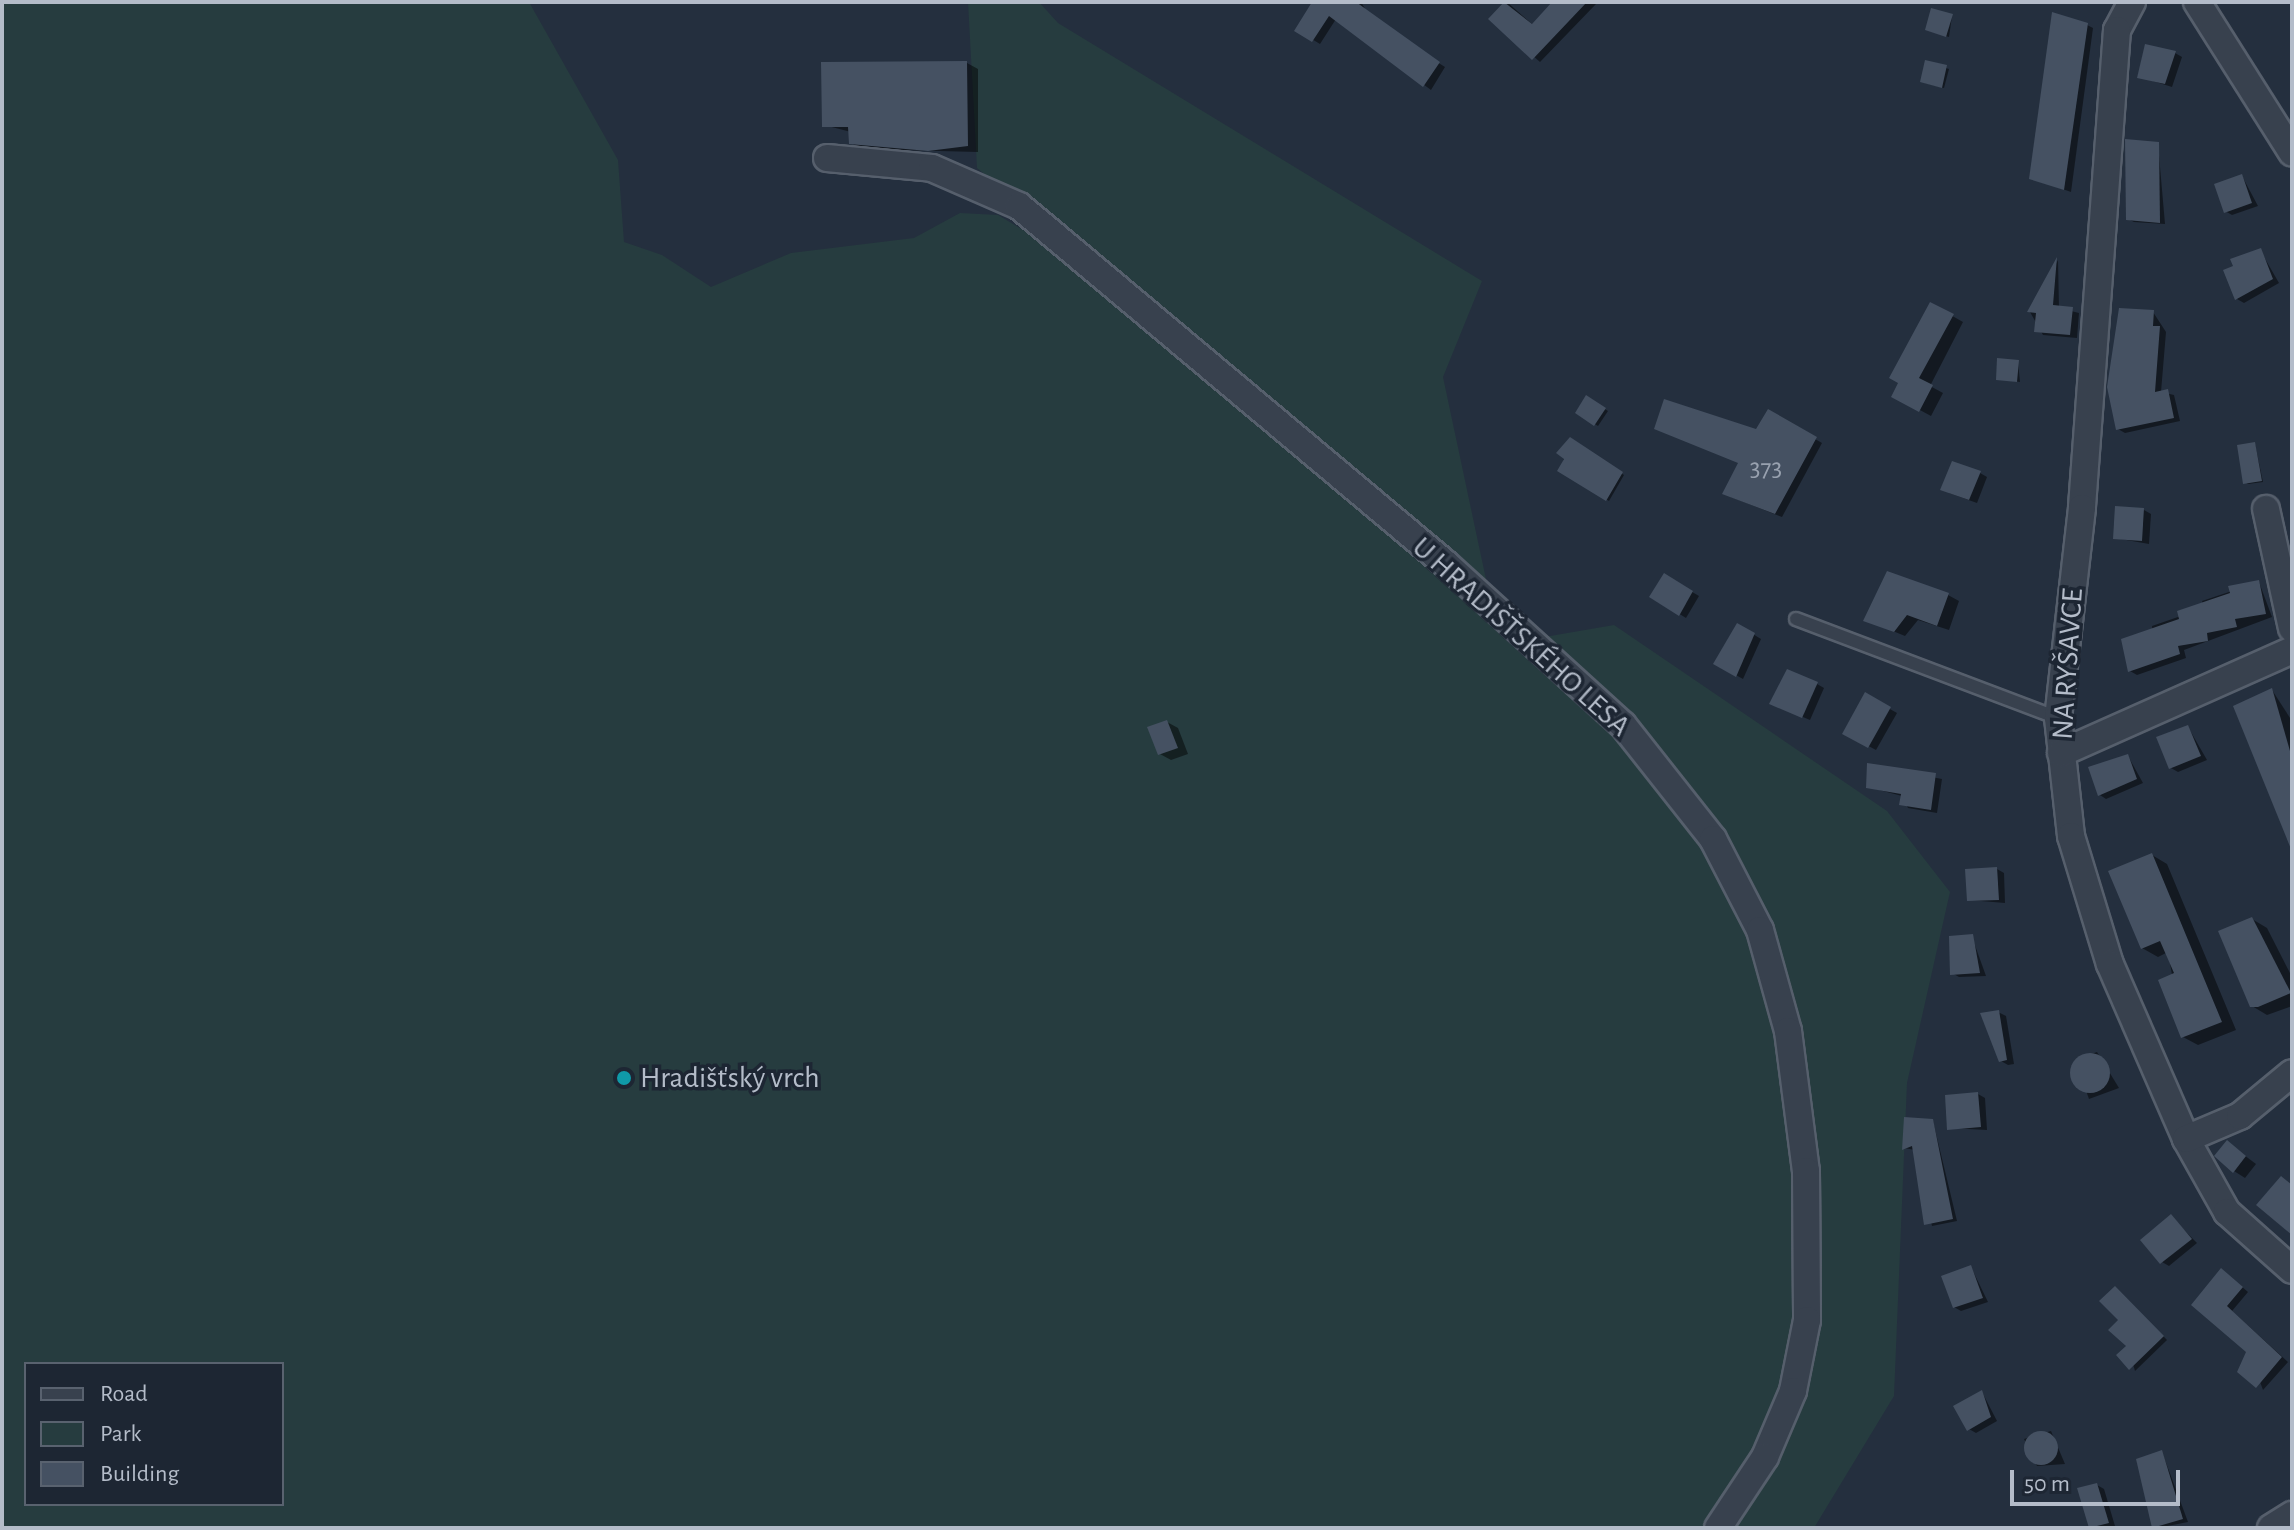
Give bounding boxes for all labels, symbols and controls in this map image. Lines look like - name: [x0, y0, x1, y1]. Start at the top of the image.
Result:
- house number: 373: [1750, 453, 1782, 485]
- street label: U HRADIŠŤSKÉHO LESA: [1405, 530, 1637, 744]
- street label: NA RYŠAVCE: [2045, 587, 2091, 741]
- place label: Hradišťský vrch: [640, 1060, 820, 1096]
- marker: Hradišťský vrch: [615, 1069, 633, 1087]
- legend: [24, 1362, 284, 1506]
- text: Road: [100, 1382, 148, 1406]
- text: Park: [100, 1422, 141, 1446]
- scale bar: [2014, 1454, 2184, 1504]
- text: Building: [100, 1462, 179, 1486]
- text: 50 m: [2024, 1472, 2070, 1496]

